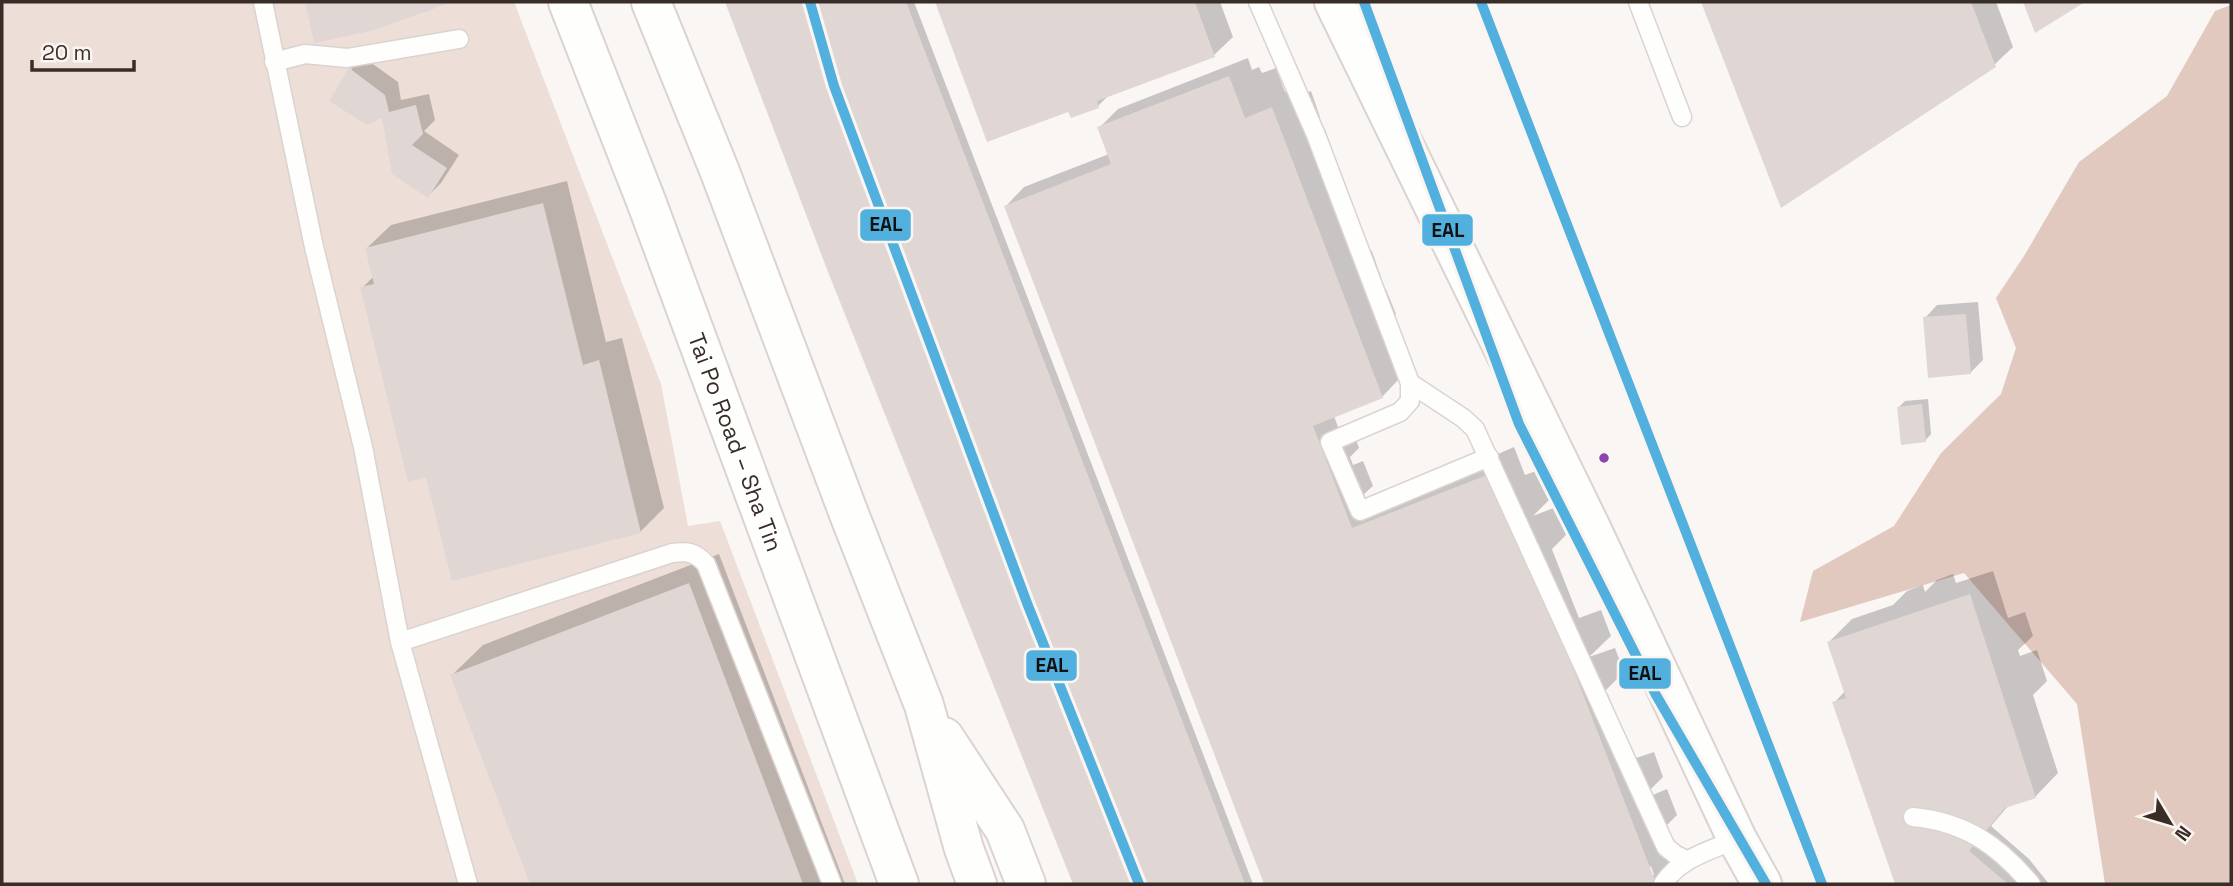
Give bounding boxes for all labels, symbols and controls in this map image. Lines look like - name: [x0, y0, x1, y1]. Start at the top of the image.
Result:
- scale bar: [32, 28, 133, 72]
- text: 20 m: [42, 39, 92, 66]
- line badge: EAL: [859, 208, 912, 242]
- text: EAL: [870, 212, 902, 237]
- line badge: EAL: [1421, 213, 1474, 247]
- text: EAL: [1432, 218, 1464, 243]
- street label: Tai Po Road – Sha Tin: [681, 329, 789, 556]
- unlabelled marker: [1597, 451, 1611, 465]
- line badge: EAL: [1025, 649, 1078, 682]
- text: EAL: [1036, 653, 1068, 678]
- line badge: EAL: [1618, 657, 1672, 690]
- text: EAL: [1629, 661, 1661, 686]
- north arrow: [2135, 788, 2205, 858]
- text: N: [2169, 820, 2197, 846]

